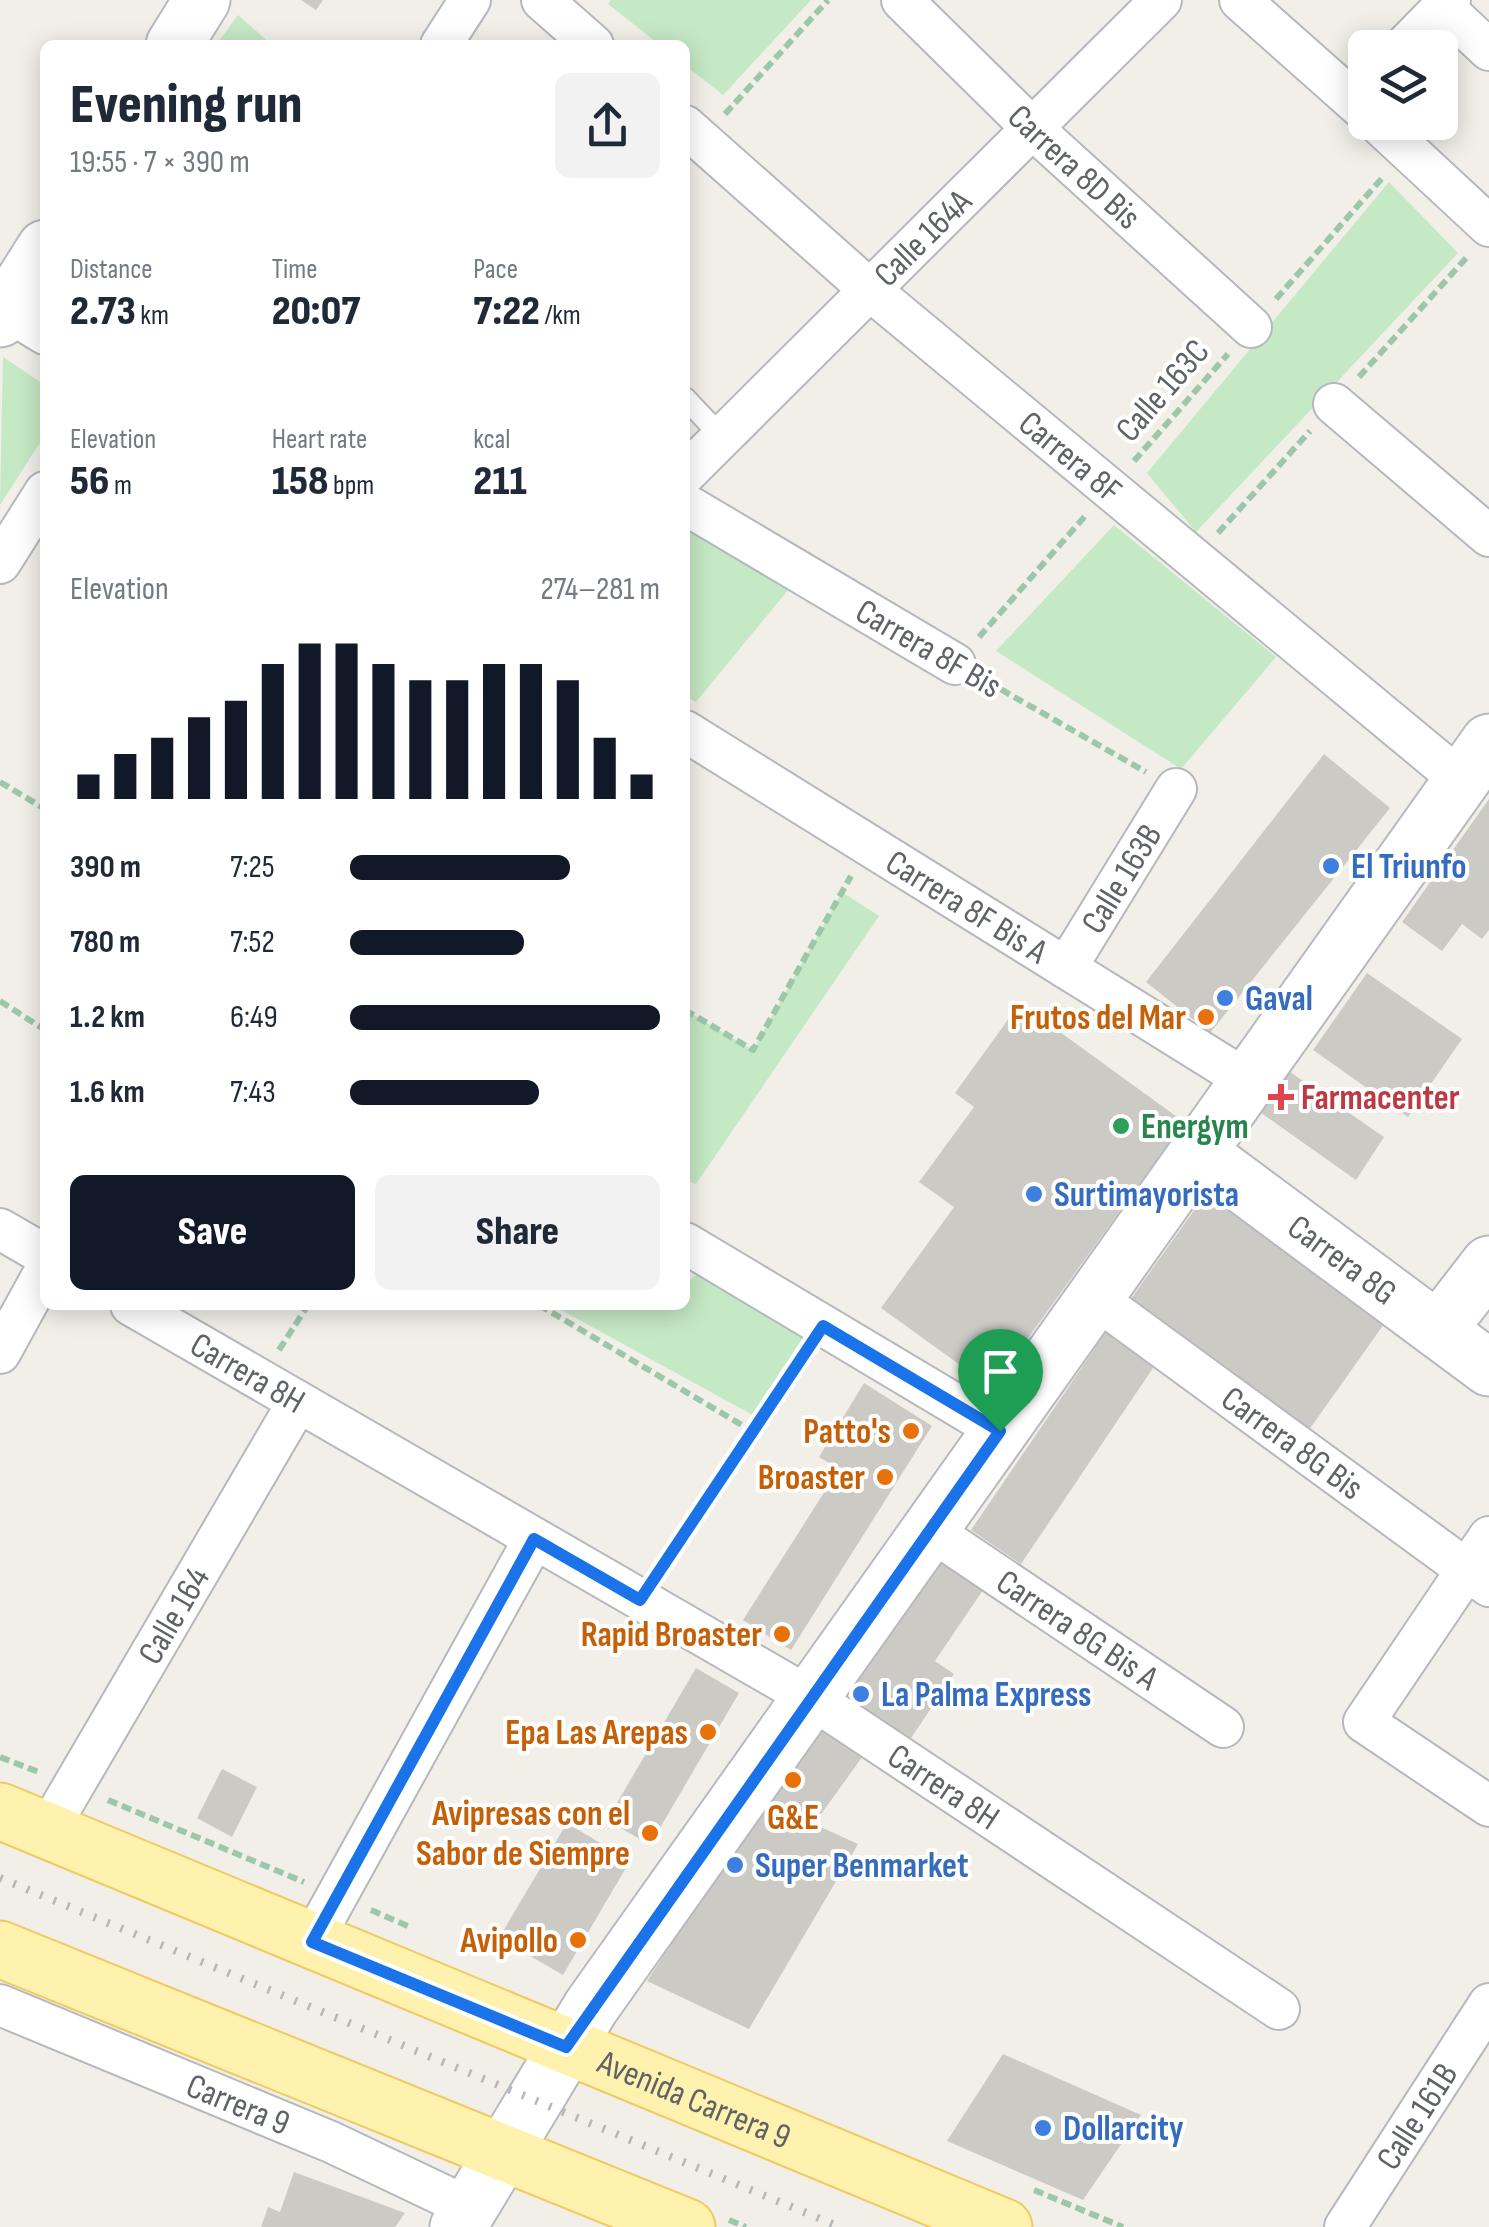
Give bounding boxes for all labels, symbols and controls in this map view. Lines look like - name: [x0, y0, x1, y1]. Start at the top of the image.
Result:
- map controls: [1348, 30, 1458, 140]
- button: layers: [1348, 30, 1458, 140]
- text: Evening run: [70, 72, 303, 139]
- button: share: [555, 73, 660, 178]
- street label: Carrera 8D Bis: [998, 96, 1149, 239]
- text: 19:55 · 7 × 390 m: [70, 143, 250, 182]
- street label: Calle 164A: [866, 180, 982, 296]
- text: Distance: [70, 253, 153, 286]
- text: Time: [272, 253, 317, 286]
- text: Pace: [473, 253, 518, 286]
- text: 2.73: [70, 286, 136, 337]
- text: 20:07: [272, 286, 360, 337]
- text: 7:22: [473, 286, 540, 337]
- text: km: [136, 299, 169, 332]
- text: /km: [540, 299, 581, 332]
- street label: Calle 163C: [1107, 331, 1219, 451]
- street label: Carrera 8F: [1009, 402, 1130, 513]
- text: Elevation: [70, 423, 156, 456]
- text: Heart rate: [272, 423, 367, 456]
- text: kcal: [473, 423, 510, 456]
- text: 56: [70, 456, 110, 507]
- text: 158: [272, 456, 329, 507]
- text: 211: [473, 456, 527, 507]
- text: m: [110, 469, 132, 502]
- text: bpm: [329, 469, 374, 502]
- text: Elevation: [70, 570, 169, 609]
- text: 274–281 m: [540, 570, 660, 609]
- street label: Carrera 8F Bis: [848, 590, 1009, 708]
- street label: Calle 163B: [1072, 817, 1172, 942]
- street label: Carrera 8F Bis A: [878, 841, 1056, 974]
- place label: El Triunfo: [1351, 846, 1466, 889]
- text: 390 m: [70, 848, 141, 887]
- text: 7:25: [230, 848, 275, 887]
- marker: El Triunfo: [1320, 855, 1342, 877]
- text: 780 m: [70, 923, 140, 962]
- text: 7:52: [230, 923, 275, 962]
- place label: Gaval: [1245, 978, 1313, 1021]
- marker: Gaval: [1214, 987, 1236, 1009]
- place label: Frutos del Mar: [1010, 997, 1186, 1040]
- text: 1.2 km: [70, 998, 145, 1037]
- text: 6:49: [230, 998, 278, 1037]
- marker: Frutos del Mar: [1195, 1006, 1217, 1028]
- text: 1.6 km: [70, 1073, 145, 1112]
- text: 7:43: [230, 1073, 276, 1112]
- place label: Farmacenter: [1301, 1077, 1460, 1120]
- marker: Farmacenter: [1270, 1086, 1292, 1108]
- place label: Energym: [1141, 1106, 1249, 1149]
- marker: Energym: [1110, 1115, 1132, 1137]
- place label: Surtimayorista: [1054, 1174, 1239, 1217]
- button: Save: [70, 1175, 355, 1290]
- button: Share: [375, 1175, 660, 1290]
- marker: Surtimayorista: [1023, 1183, 1045, 1205]
- street label: Carrera 8G: [1279, 1206, 1405, 1315]
- street label: Carrera 8H: [182, 1324, 312, 1424]
- pin: [958, 1329, 1043, 1432]
- icon: arrive: [973, 1344, 1028, 1399]
- street label: Carrera 8G Bis: [1213, 1378, 1371, 1510]
- place label: Patto's: [803, 1411, 891, 1454]
- marker: Patto's: [900, 1420, 922, 1442]
- place label: Broaster: [758, 1457, 865, 1500]
- marker: Broaster: [874, 1466, 896, 1488]
- street label: Calle 164: [129, 1560, 220, 1672]
- street label: Carrera 8G Bis A: [988, 1561, 1167, 1701]
- place label: Rapid Broaster: [581, 1614, 762, 1657]
- marker: Rapid Broaster: [771, 1623, 793, 1645]
- place label: La Palma Express: [881, 1674, 1092, 1717]
- marker: La Palma Express: [850, 1683, 872, 1705]
- place label: Epa Las Arepas: [505, 1712, 688, 1755]
- marker: Epa Las Arepas: [697, 1721, 719, 1743]
- street label: Carrera 8H: [879, 1735, 1007, 1840]
- marker: G&E: [782, 1769, 804, 1791]
- place label: Avipresas con el Sabor de Siempre: [416, 1793, 630, 1876]
- place label: G&E: [767, 1797, 819, 1840]
- marker: Avipresas con el Sabor de Siempre: [639, 1822, 661, 1844]
- place label: Super Benmarket: [755, 1845, 969, 1888]
- marker: Super Benmarket: [724, 1854, 746, 1876]
- place label: Avipollo: [459, 1920, 558, 1963]
- marker: Avipollo: [567, 1929, 589, 1951]
- street label: Avenida Carrera 9: [590, 2041, 797, 2159]
- street label: Calle 161B: [1368, 2056, 1468, 2178]
- street label: Carrera 9: [180, 2065, 296, 2145]
- place label: Dollarcity: [1063, 2108, 1184, 2151]
- marker: Dollarcity: [1032, 2117, 1054, 2139]

